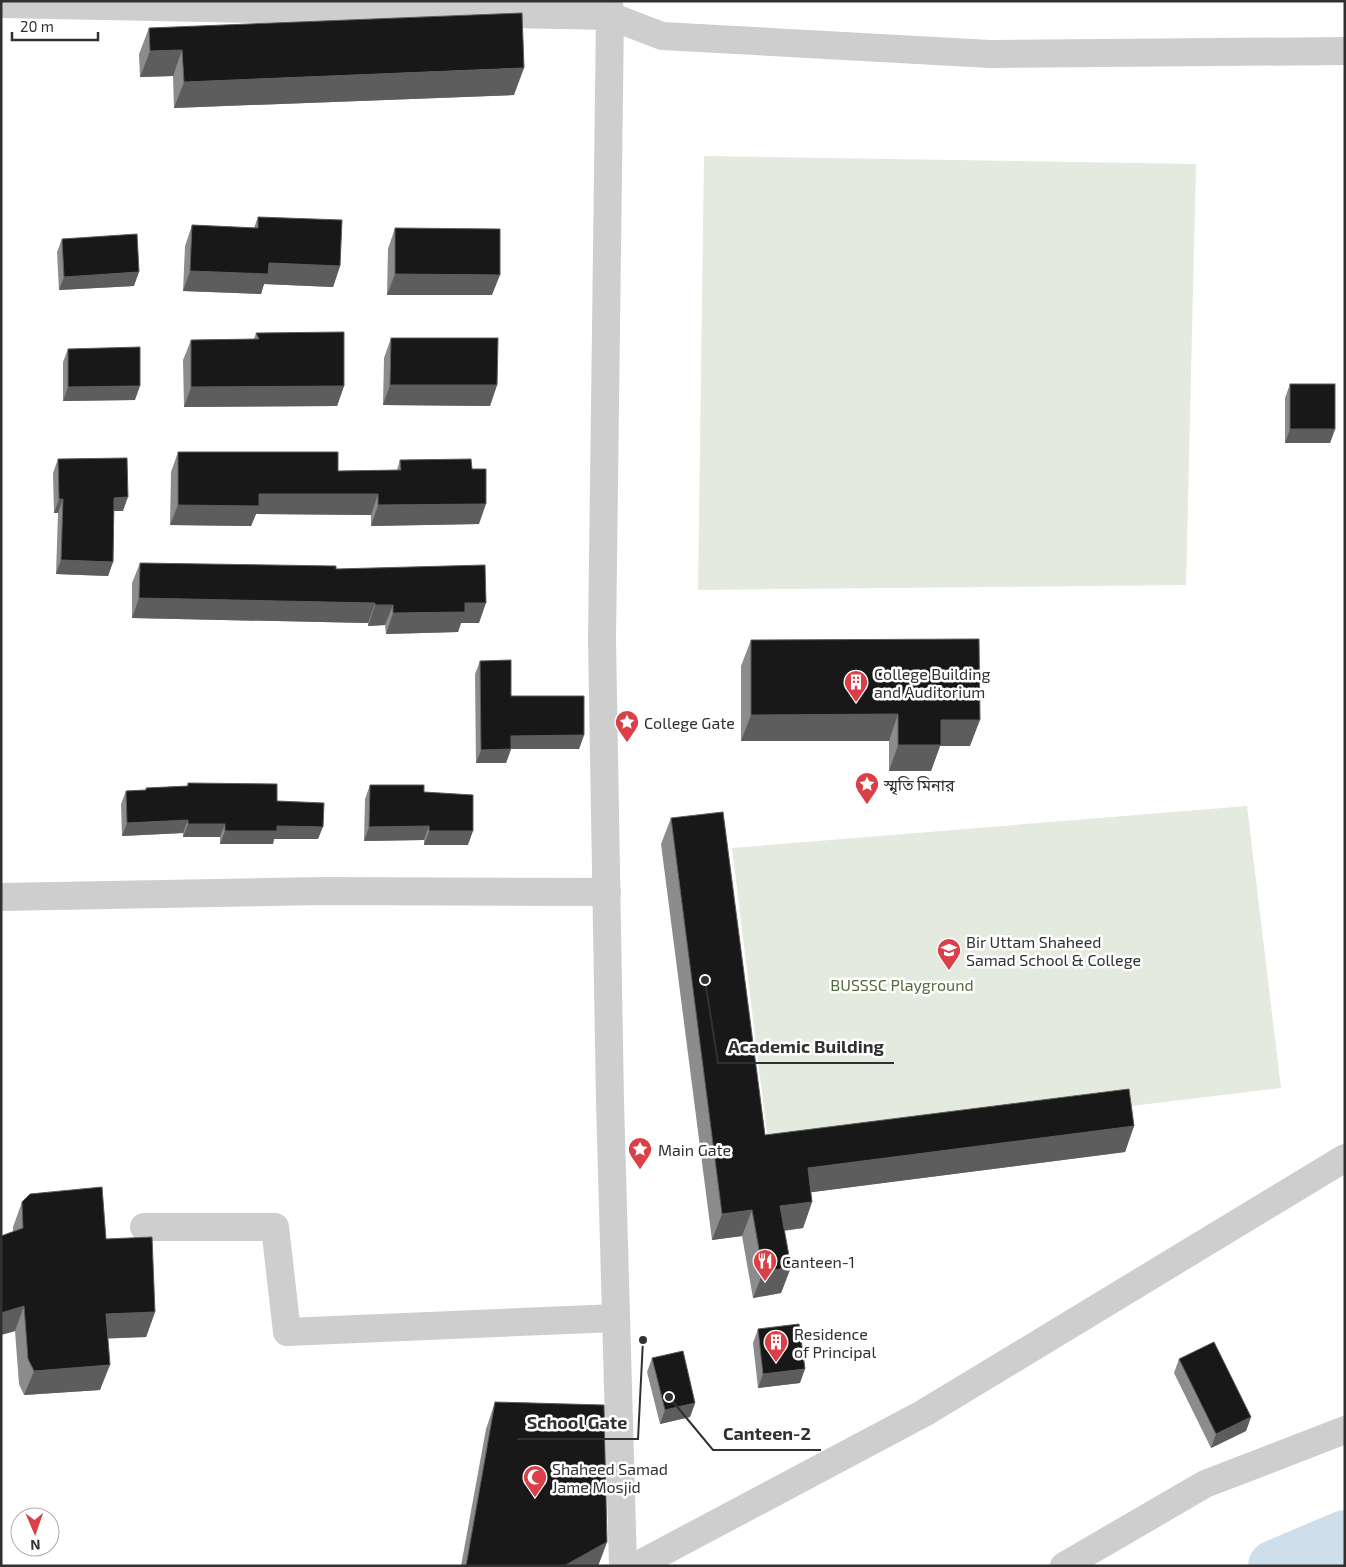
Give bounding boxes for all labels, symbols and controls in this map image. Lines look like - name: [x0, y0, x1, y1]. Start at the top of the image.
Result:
- scale bar: [12, 10, 99, 42]
- text: 20 m: [20, 17, 54, 35]
- place label: College Building and Auditorium: [874, 664, 991, 701]
- building icon: College Building and Auditorium: [843, 669, 869, 703]
- place icon: College Gate: [614, 709, 640, 743]
- place label: College Gate: [644, 713, 735, 732]
- place icon: স্মৃতি মিনার: [854, 771, 880, 805]
- place label: স্মৃতি মিনার: [883, 775, 955, 796]
- place label: Bir Uttam Shaheed Samad School & College: [966, 932, 1141, 969]
- school or university icon: Bir Uttam Shaheed Samad School & College: [936, 937, 962, 971]
- park label: BUSSSC Playground: [830, 975, 974, 994]
- callout: Academic Building: [718, 1030, 894, 1063]
- text: Academic Building: [728, 1035, 885, 1057]
- place icon: Main Gate: [627, 1136, 653, 1170]
- place label: Main Gate: [658, 1140, 731, 1159]
- restaurant icon: Canteen-1: [752, 1248, 778, 1282]
- place label: Canteen-1: [782, 1252, 855, 1271]
- place label: Residence of Principal: [794, 1324, 876, 1361]
- building icon: Residence of Principal: [763, 1329, 789, 1363]
- callout: School Gate: [517, 1406, 638, 1439]
- text: School Gate: [527, 1411, 627, 1433]
- callout: Canteen-2: [713, 1417, 821, 1450]
- text: Canteen-2: [723, 1422, 811, 1444]
- place label: Shaheed Samad Jame Mosjid: [552, 1459, 668, 1497]
- mosque icon: Shaheed Samad Jame Mosjid: [522, 1464, 548, 1498]
- north arrow: [10, 1507, 60, 1557]
- text: N: [30, 1537, 41, 1554]

